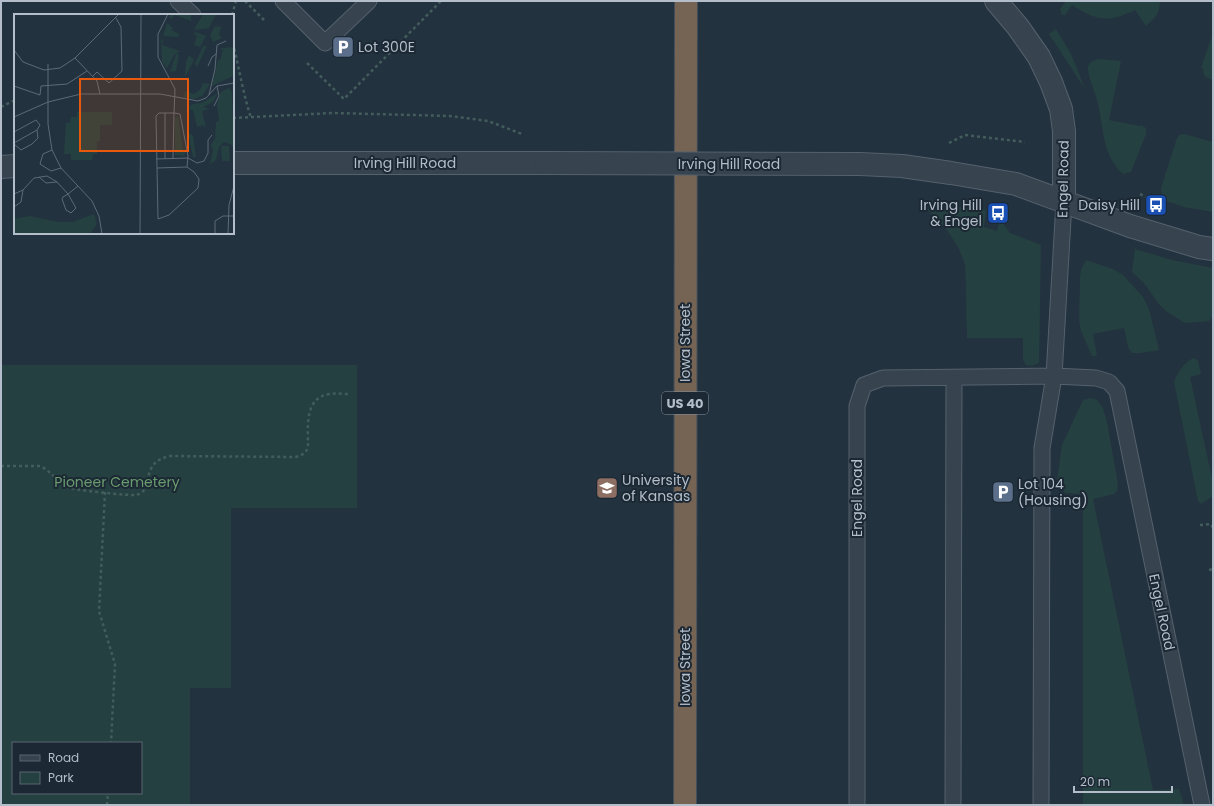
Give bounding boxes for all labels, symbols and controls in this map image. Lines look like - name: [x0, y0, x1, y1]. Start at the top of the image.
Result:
- inset map: [14, 14, 234, 234]
- parking icon: Lot 300E: [330, 34, 356, 60]
- place label: Lot 300E: [358, 37, 415, 57]
- street label: Engel Road: [1052, 140, 1074, 218]
- street label: Irving Hill Road: [354, 153, 456, 173]
- street label: Irving Hill Road: [678, 154, 780, 174]
- bus stop icon: Daisy Hill: [1143, 192, 1169, 218]
- place label: Irving Hill & Engel: [920, 195, 982, 231]
- place label: Daisy Hill: [1078, 195, 1140, 215]
- bus stop icon: Irving Hill & Engel: [985, 200, 1011, 226]
- street label: Iowa Street: [675, 304, 695, 382]
- road number: US 40: [662, 392, 708, 414]
- street label: Engel Road: [847, 459, 867, 537]
- place label: University of Kansas: [622, 470, 690, 506]
- park label: Pioneer Cemetery: [54, 472, 180, 492]
- place label: Lot 104 (Housing): [1018, 474, 1088, 510]
- school or university icon: University of Kansas: [594, 475, 620, 501]
- parking icon: Lot 104 (Housing): [990, 479, 1016, 505]
- street label: Engel Road: [1144, 572, 1180, 652]
- street label: Iowa Street: [675, 628, 695, 706]
- legend: [12, 742, 142, 794]
- text: Road: [48, 749, 79, 766]
- scale bar: [1074, 768, 1172, 794]
- text: Park: [48, 769, 75, 786]
- text: 20 m: [1080, 773, 1110, 790]

